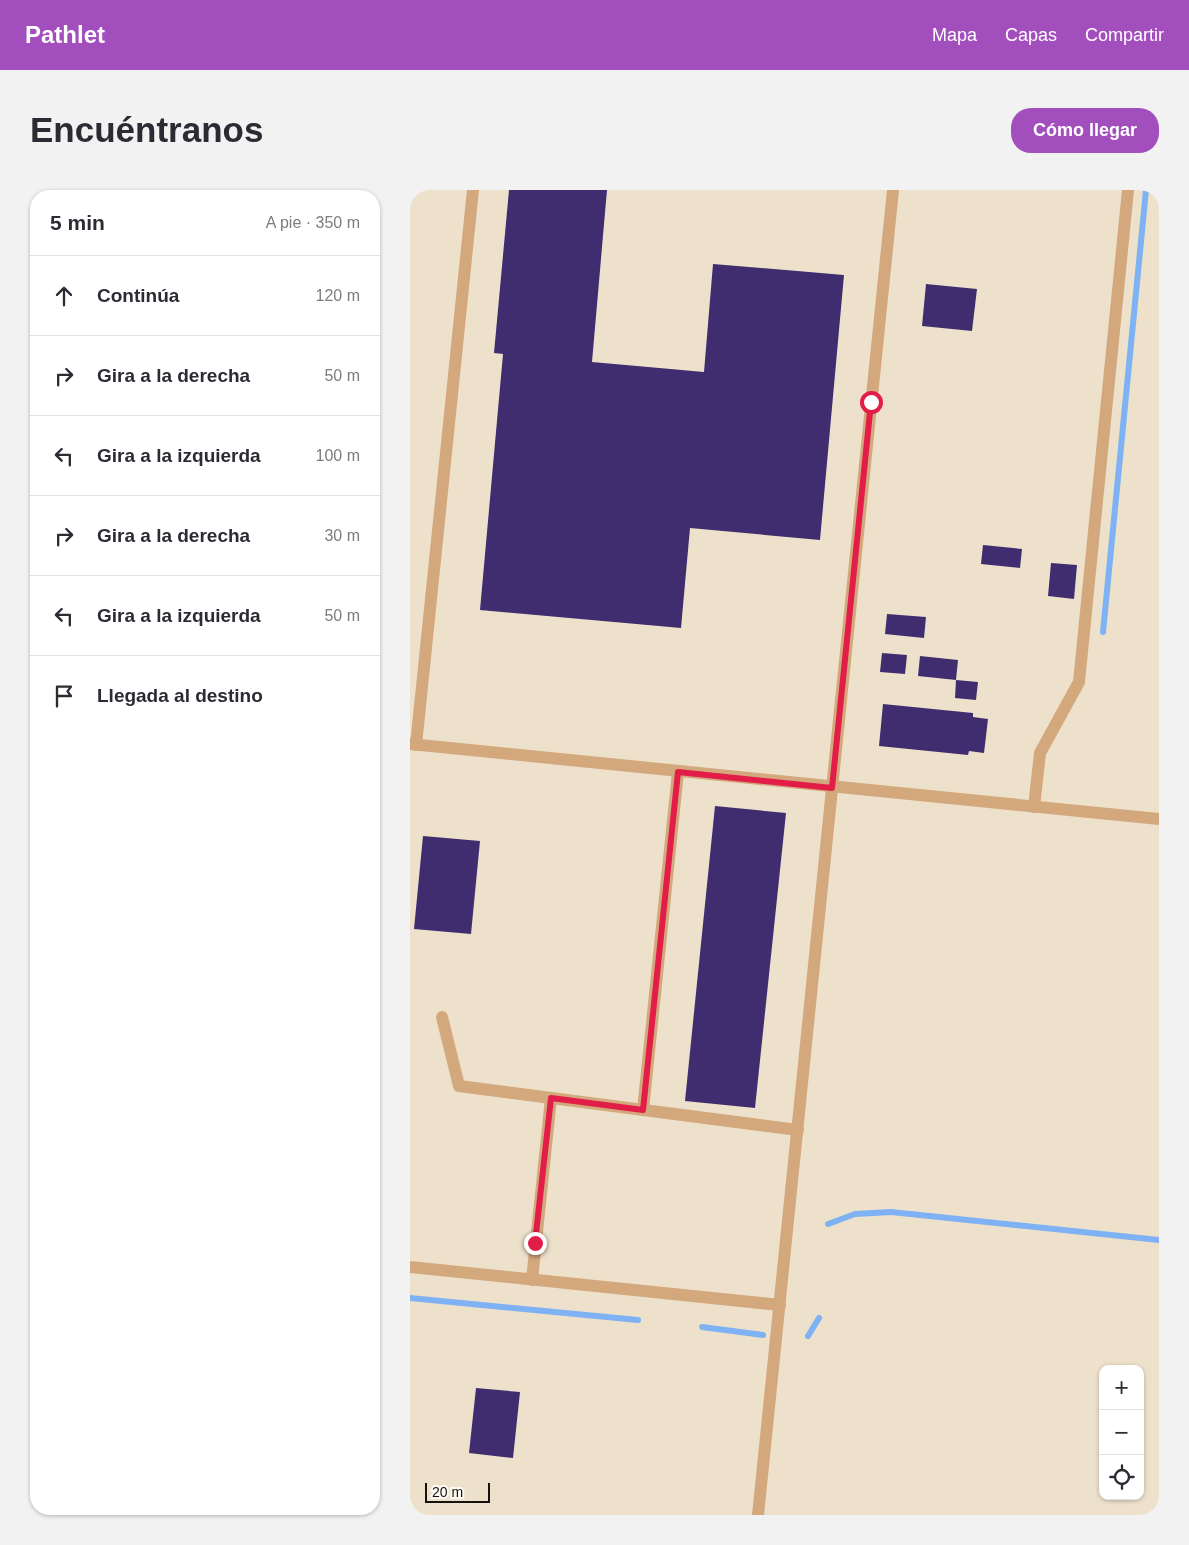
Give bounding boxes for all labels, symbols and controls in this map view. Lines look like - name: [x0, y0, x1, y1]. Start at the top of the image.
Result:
- text: Pathlet: [25, 21, 105, 48]
- text: Mapa: [932, 25, 977, 45]
- text: Capas: [1005, 25, 1057, 45]
- text: Compartir: [1085, 25, 1164, 45]
- button: Cómo llegar: [1011, 108, 1159, 153]
- text: Encuéntranos: [30, 110, 263, 149]
- text: 5 min: [50, 211, 105, 234]
- text: A pie · 350 m: [266, 214, 360, 231]
- icon: ahead: [50, 282, 78, 310]
- text: Continúa: [97, 285, 179, 306]
- text: 120 m: [316, 287, 360, 304]
- icon: right: [50, 362, 78, 390]
- text: Gira a la derecha: [97, 365, 250, 386]
- text: 50 m: [324, 367, 360, 384]
- route start: [860, 391, 883, 414]
- icon: left: [50, 442, 78, 470]
- text: Gira a la izquierda: [97, 445, 261, 466]
- text: 100 m: [316, 447, 360, 464]
- icon: right: [50, 522, 78, 550]
- text: Gira a la derecha: [97, 525, 250, 546]
- text: 30 m: [324, 527, 360, 544]
- icon: left: [50, 602, 78, 630]
- text: Gira a la izquierda: [97, 605, 261, 626]
- text: 50 m: [324, 607, 360, 624]
- icon: arrive: [50, 682, 78, 710]
- text: Llegada al destino: [97, 685, 263, 706]
- route end: [524, 1232, 547, 1255]
- map controls: [1099, 1365, 1144, 1500]
- button: +: [1099, 1365, 1144, 1410]
- button: −: [1099, 1410, 1144, 1455]
- button: locate: [1099, 1455, 1144, 1500]
- scale bar: [425, 1480, 490, 1503]
- text: 20 m: [432, 1484, 463, 1500]

